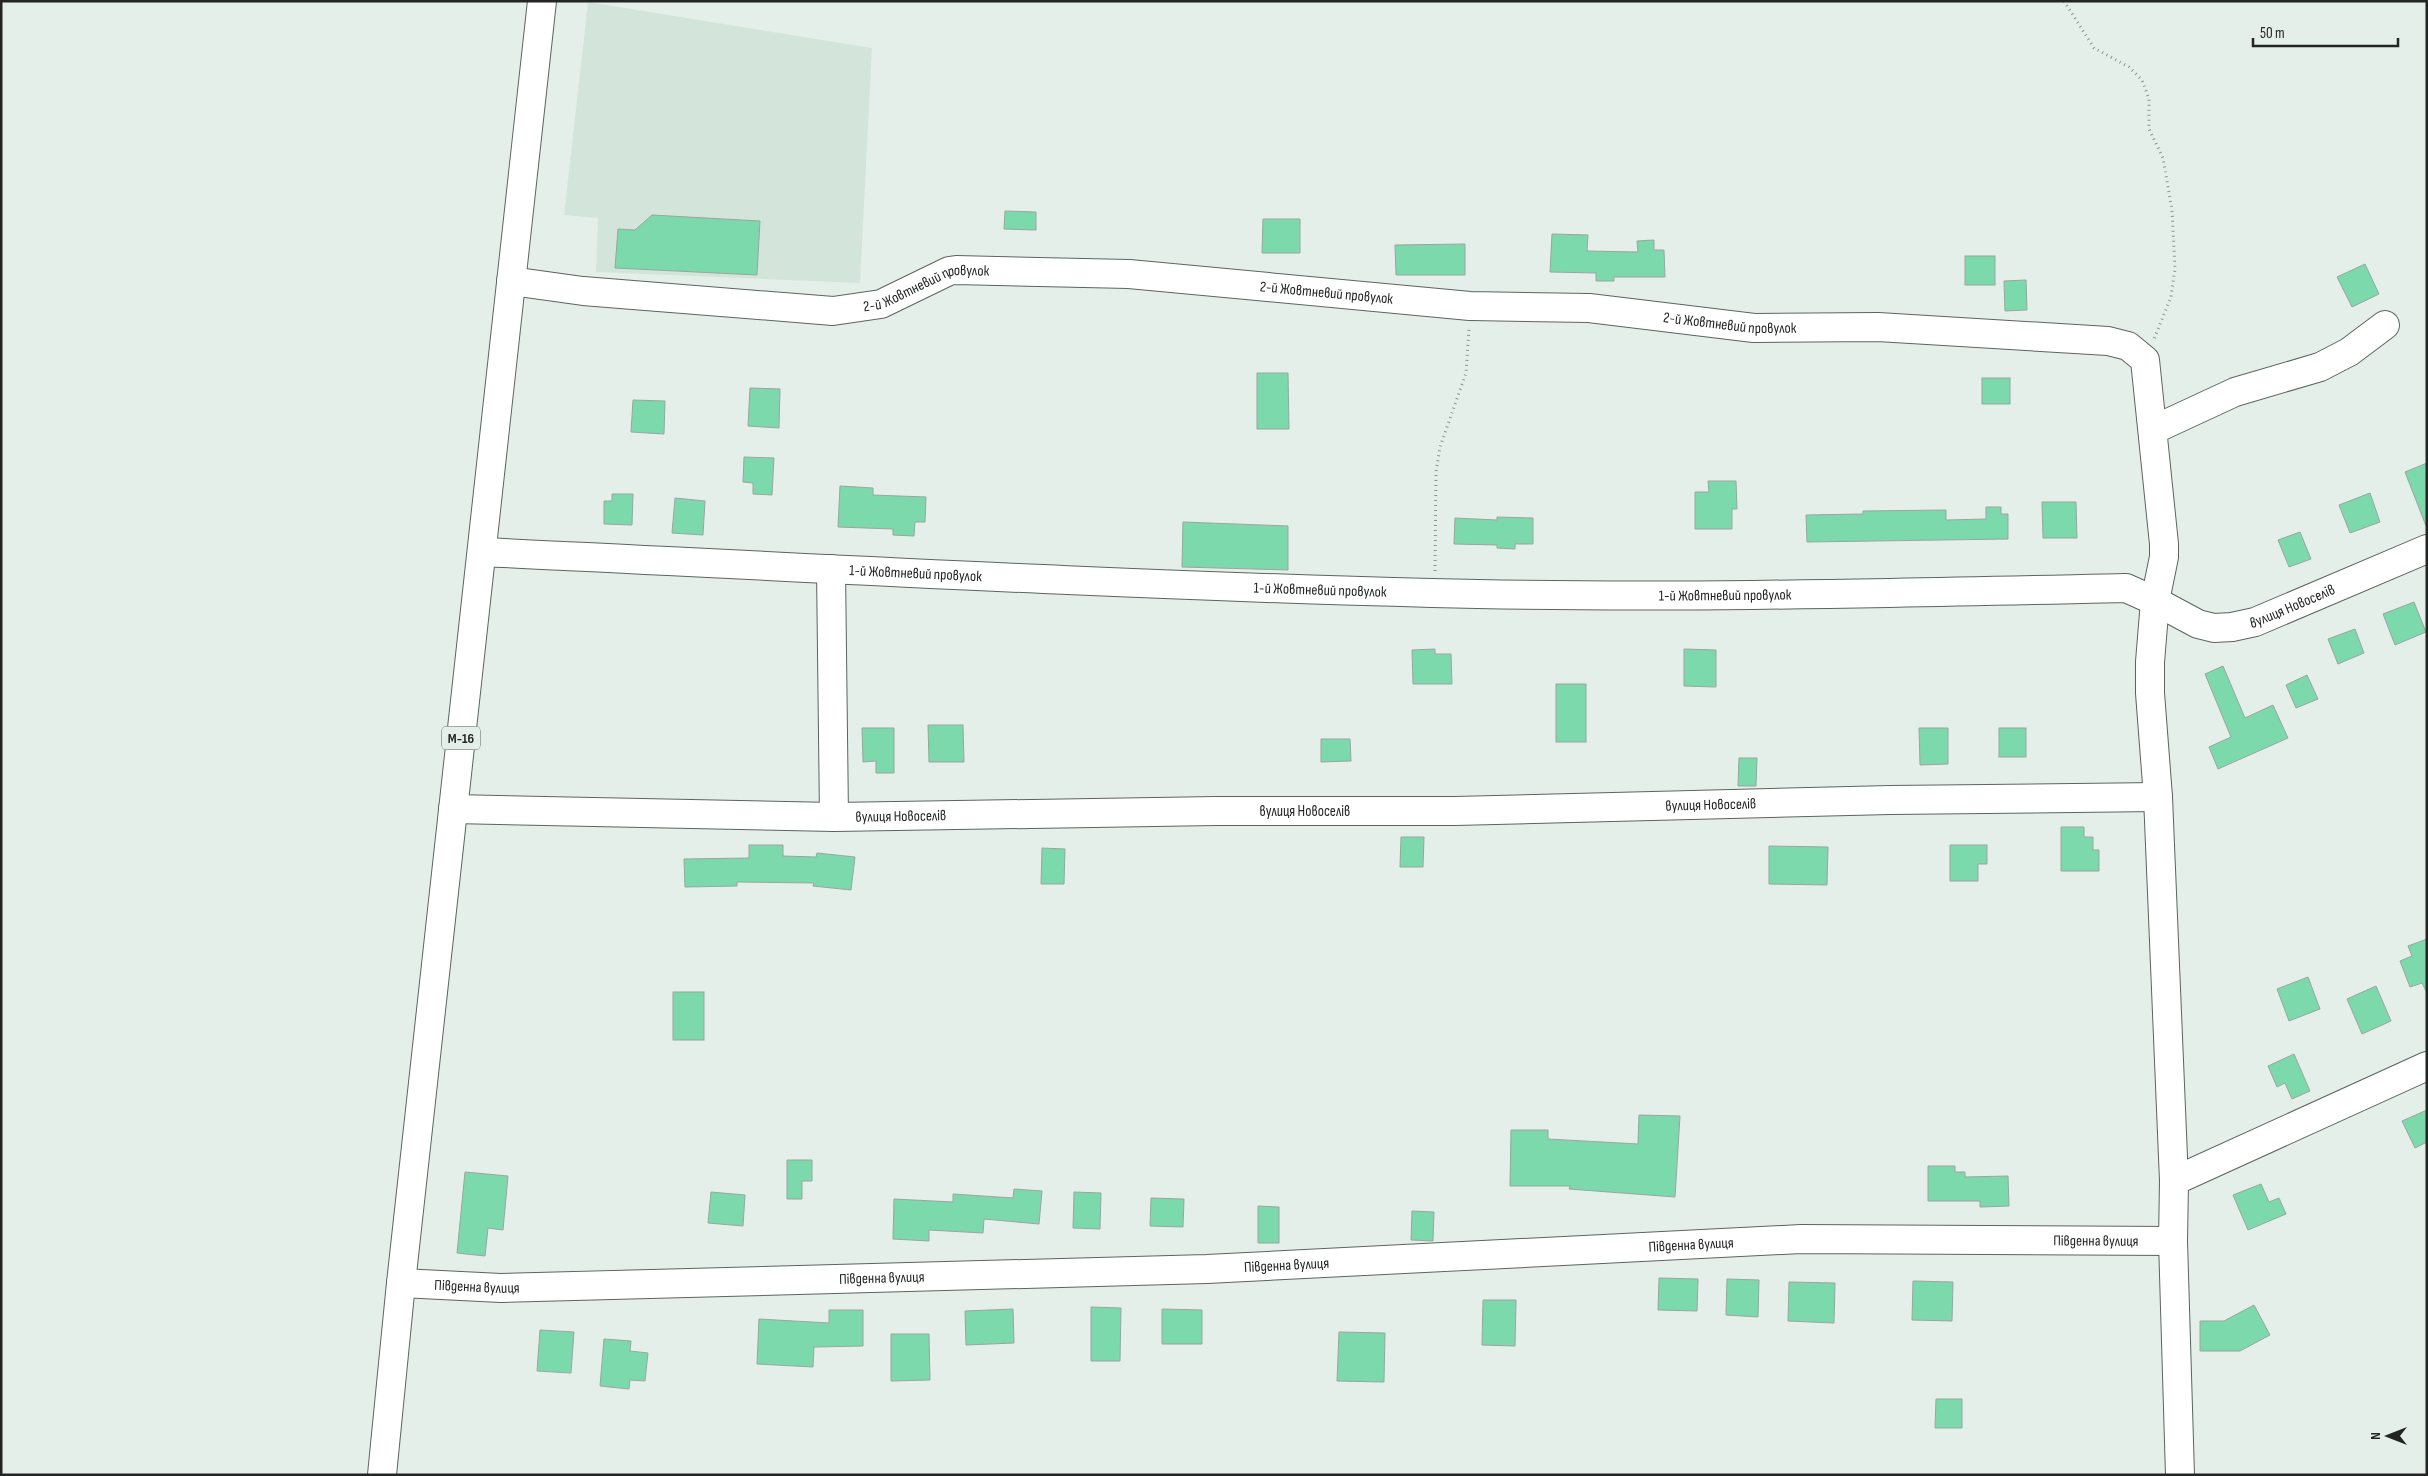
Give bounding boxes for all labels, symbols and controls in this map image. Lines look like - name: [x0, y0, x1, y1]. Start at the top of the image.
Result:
- scale bar: [2253, 15, 2398, 47]
- text: 50 m: [2260, 24, 2285, 43]
- street label: 2-й Жовтневий провулок: [862, 260, 990, 316]
- street label: 2-й Жовтневий провулок: [1259, 277, 1394, 308]
- street label: 2-й Жовтневий провулок: [1662, 308, 1797, 338]
- street label: 1-й Жовтневий провулок: [849, 560, 983, 586]
- street label: 1-й Жовтневий провулок: [1253, 578, 1387, 601]
- street label: вулиця Новоселів: [2248, 580, 2338, 632]
- street label: 1-й Жовтневий провулок: [1659, 585, 1792, 605]
- road number: М-16: [442, 726, 480, 750]
- street label: вулиця Новоселів: [1665, 794, 1756, 815]
- street label: вулиця Новоселів: [1259, 802, 1350, 821]
- street label: вулиця Новоселів: [855, 806, 946, 826]
- street label: Південна вулиця: [2053, 1231, 2139, 1250]
- street label: Південна вулиця: [1648, 1233, 1734, 1256]
- street label: Південна вулиця: [1243, 1253, 1330, 1277]
- street label: Південна вулиця: [839, 1267, 925, 1288]
- street label: Південна вулиця: [434, 1275, 520, 1298]
- north arrow: [2363, 1411, 2413, 1461]
- text: N: [2367, 1432, 2384, 1440]

